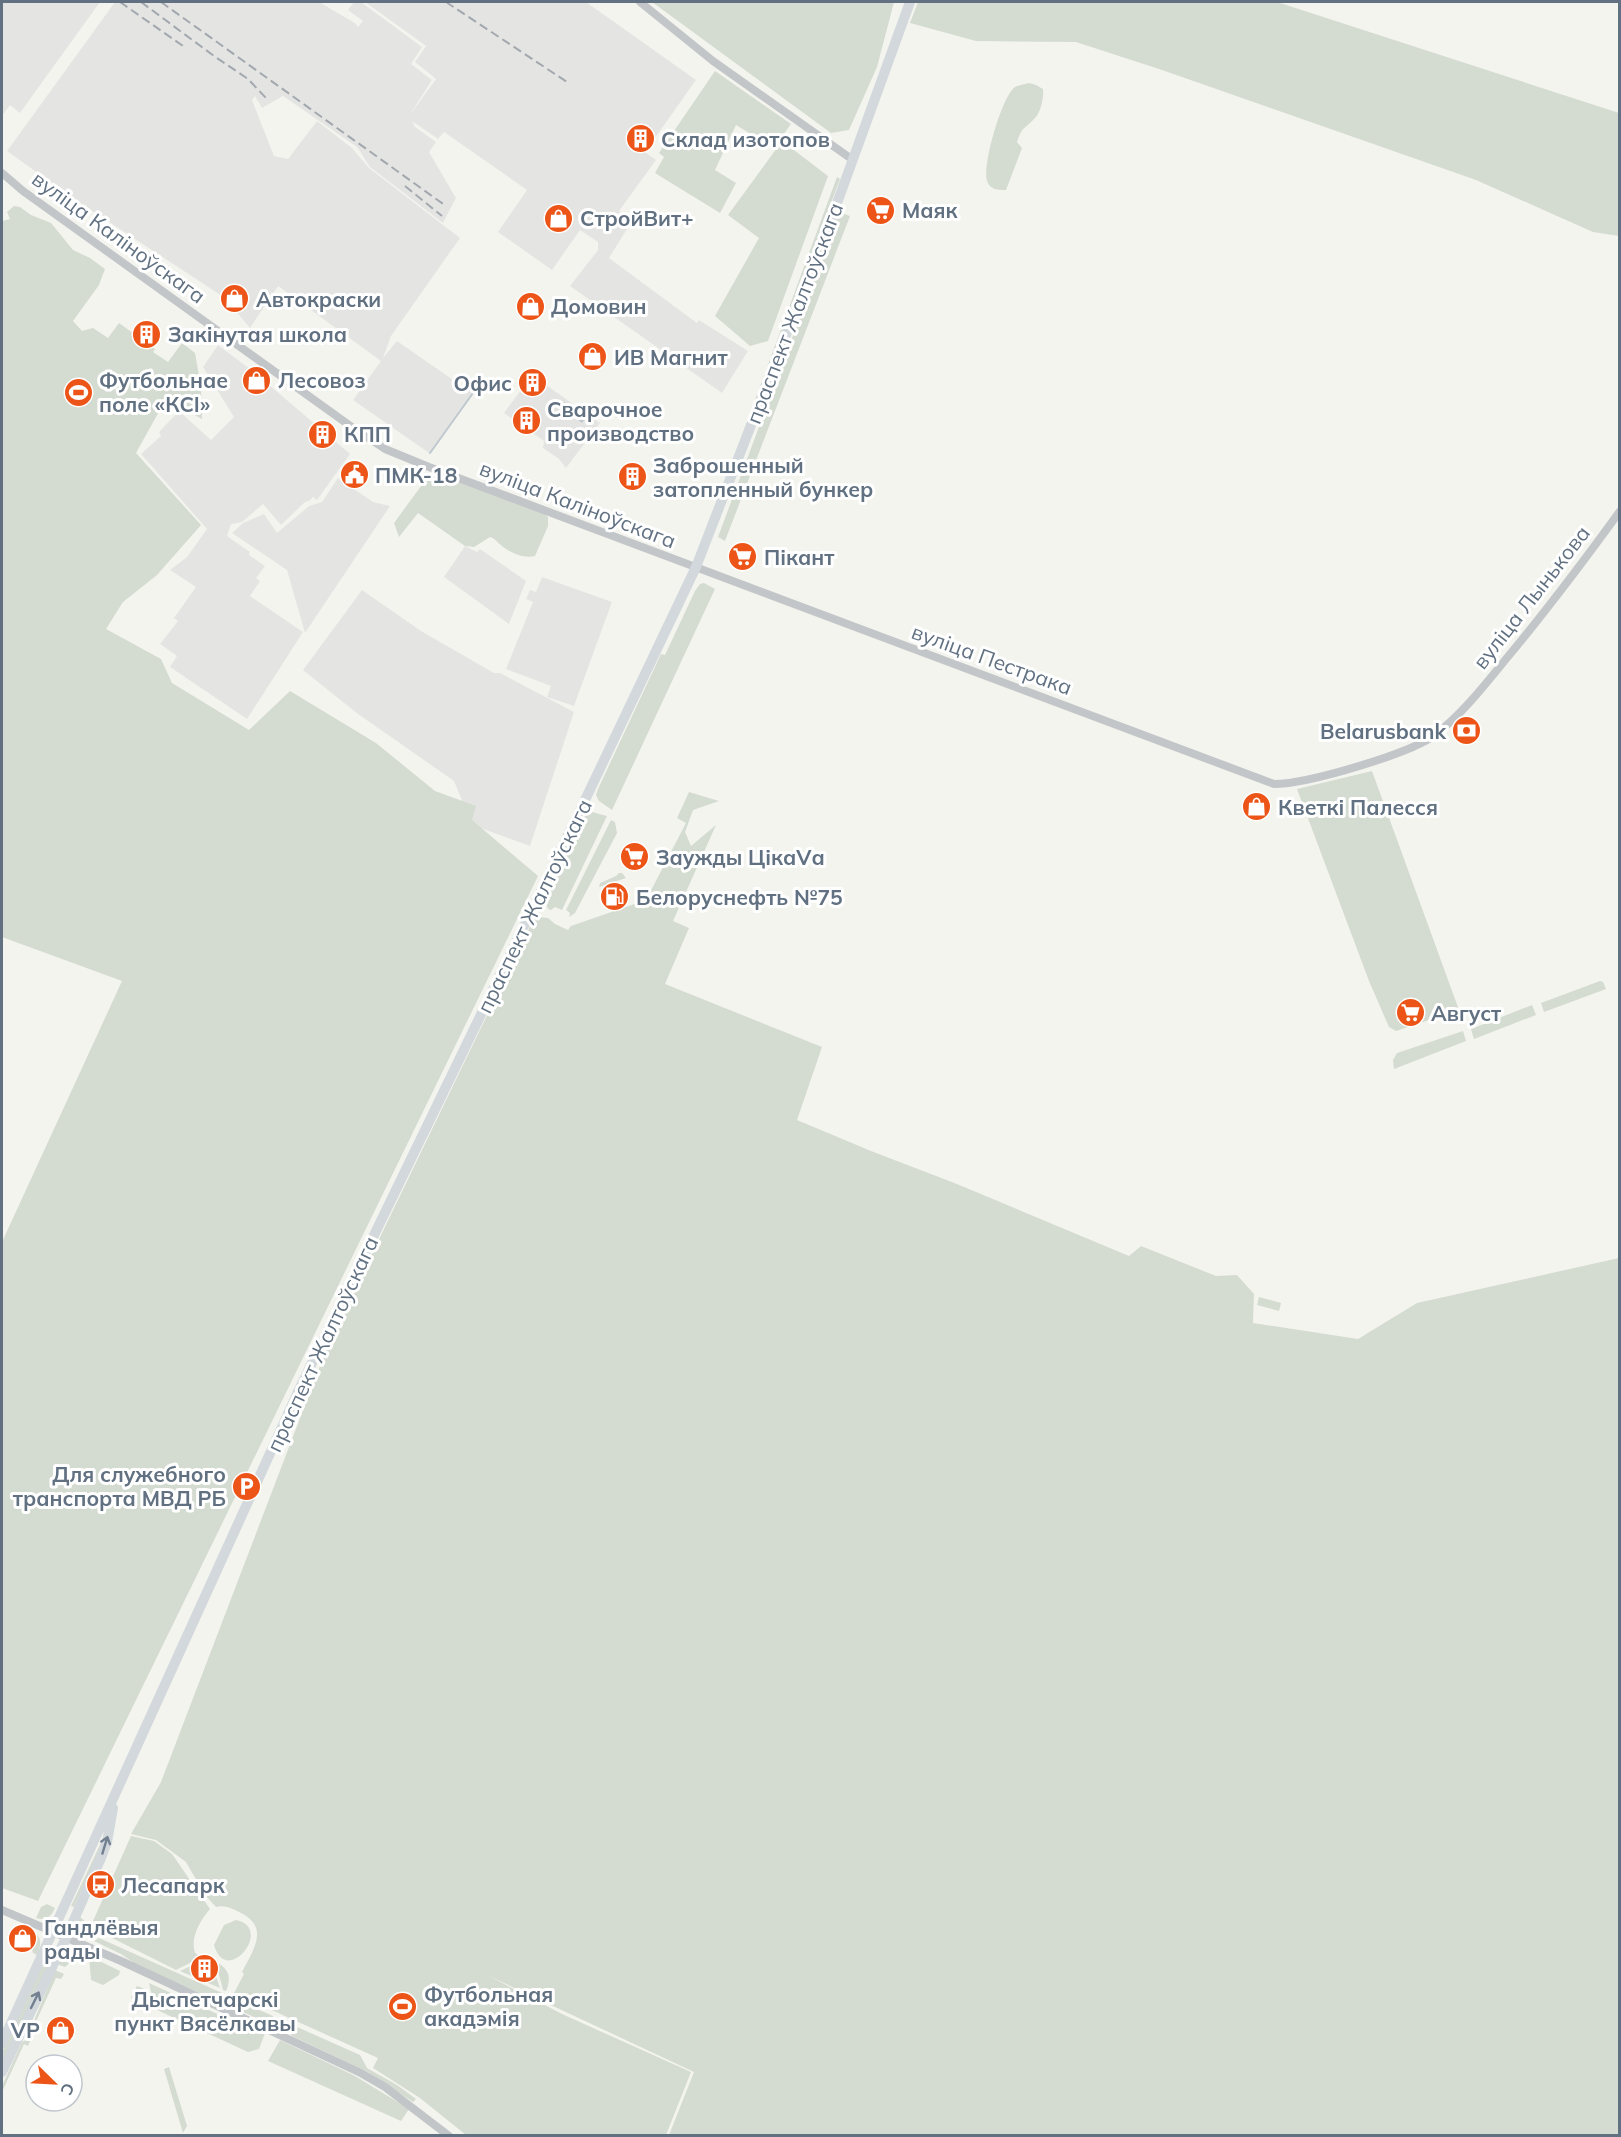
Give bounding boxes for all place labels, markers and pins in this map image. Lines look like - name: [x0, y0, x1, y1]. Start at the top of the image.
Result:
- building icon: Склад изотопов: [624, 123, 656, 155]
- place label: Склад изотопов: [661, 126, 830, 152]
- supermarket icon: Маяк: [865, 194, 897, 226]
- place label: Маяк: [902, 197, 959, 223]
- shop icon: СтройВит+: [543, 202, 575, 234]
- place label: СтройВит+: [580, 205, 694, 231]
- shop icon: Автокраски: [219, 283, 251, 315]
- place label: Автокраски: [256, 286, 381, 312]
- shop icon: Домовин: [514, 290, 546, 322]
- place label: Домовин: [551, 293, 646, 319]
- building icon: Закінутая школа: [131, 318, 163, 350]
- place label: Закінутая школа: [168, 321, 347, 347]
- shop icon: ИВ Магнит: [577, 341, 609, 373]
- place label: ИВ Магнит: [614, 344, 728, 370]
- shop icon: Лесовоз: [241, 364, 273, 396]
- place label: Футбольнае поле «КСІ»: [99, 367, 228, 417]
- place label: Лесовоз: [278, 367, 366, 393]
- building icon: Офис: [517, 367, 549, 399]
- place label: Офис: [454, 370, 512, 396]
- sports icon: Футбольнае поле «КСІ»: [62, 376, 94, 408]
- place label: Сварочное производство: [547, 396, 694, 446]
- building icon: Сварочное производство: [510, 405, 542, 437]
- building icon: КПП: [307, 418, 339, 450]
- place label: КПП: [344, 421, 391, 447]
- place label: Заброшенный затопленный бункер: [653, 452, 873, 502]
- public building icon: ПМК-18: [338, 459, 370, 491]
- building icon: Заброшенный затопленный бункер: [616, 461, 648, 493]
- place label: ПМК-18: [375, 462, 457, 488]
- supermarket icon: Пікант: [727, 541, 759, 573]
- place label: Пікант: [764, 544, 835, 570]
- bank icon: Belarusbank: [1451, 715, 1483, 747]
- place label: Belarusbank: [1320, 718, 1446, 744]
- shop icon: Кветкі Палесся: [1241, 791, 1273, 823]
- place label: Кветкі Палесся: [1278, 794, 1438, 820]
- supermarket icon: Заужды ЦікаVа: [619, 841, 651, 873]
- place label: Заужды ЦікаVа: [656, 844, 825, 870]
- fuel station icon: Белоруснефть №75: [599, 881, 631, 913]
- place label: Белоруснефть №75: [636, 884, 843, 910]
- supermarket icon: Август: [1394, 997, 1426, 1029]
- place label: Август: [1431, 1000, 1502, 1026]
- place label: Для служебного транспорта МВД РБ: [13, 1461, 226, 1511]
- parking icon: Для служебного транспорта МВД РБ: [231, 1470, 263, 1502]
- bus stop icon: Лесапарк: [84, 1869, 116, 1901]
- place label: Лесапарк: [121, 1872, 226, 1898]
- place label: Гандлёвыя рады: [44, 1914, 158, 1964]
- shop icon: Гандлёвыя рады: [7, 1923, 39, 1955]
- building icon: Дыспетчарскі пункт Вясёлкавы: [189, 1952, 221, 1984]
- place label: Футбольная акадэмія: [424, 1981, 553, 2031]
- place label: Дыспетчарскі пункт Вясёлкавы: [114, 1986, 296, 2036]
- sports icon: Футбольная акадэмія: [387, 1990, 419, 2022]
- shop icon: VP: [45, 2014, 77, 2046]
- place label: VP: [10, 2017, 40, 2043]

